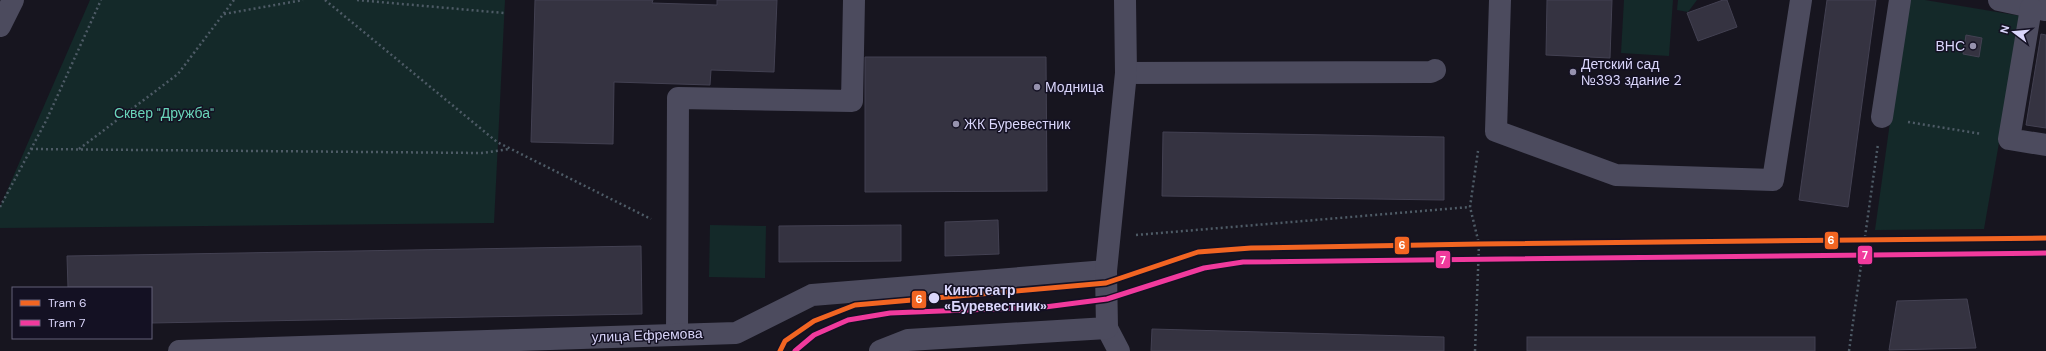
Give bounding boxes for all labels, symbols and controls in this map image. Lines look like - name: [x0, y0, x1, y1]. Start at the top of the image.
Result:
- north arrow: [1994, 12, 2034, 52]
- text: N: [1997, 23, 2012, 35]
- place label: ВНС: [1935, 37, 1965, 55]
- marker: ВНС: [1968, 41, 1978, 51]
- place label: Детский сад №393 здание 2: [1581, 55, 1682, 89]
- marker: Детский сад №393 здание 2: [1568, 67, 1578, 77]
- place label: Модница: [1045, 78, 1104, 96]
- marker: Модница: [1032, 82, 1042, 92]
- park label: Сквер "Дружба": [114, 104, 214, 122]
- place label: ЖК Буревестник: [964, 115, 1071, 133]
- marker: ЖК Буревестник: [951, 119, 961, 129]
- line badge: 6: [1824, 231, 1839, 250]
- text: 6: [1828, 233, 1835, 247]
- line badge: 6: [1394, 236, 1410, 255]
- text: 6: [1399, 238, 1406, 252]
- line badge: 7: [1857, 245, 1873, 265]
- text: 7: [1862, 248, 1868, 262]
- line badge: 7: [1435, 250, 1451, 269]
- text: 7: [1440, 253, 1446, 267]
- place label: Кинотеатр «Буревестник»: [944, 281, 1047, 315]
- legend: [12, 287, 152, 339]
- line badge: 6: [911, 290, 927, 309]
- marker: Кинотеатр «Буревестник»: [927, 291, 941, 305]
- text: 6: [916, 292, 923, 306]
- text: Tram 6: [48, 295, 86, 311]
- text: Tram 7: [48, 315, 85, 331]
- street label: улица Ефремова: [591, 324, 703, 346]

